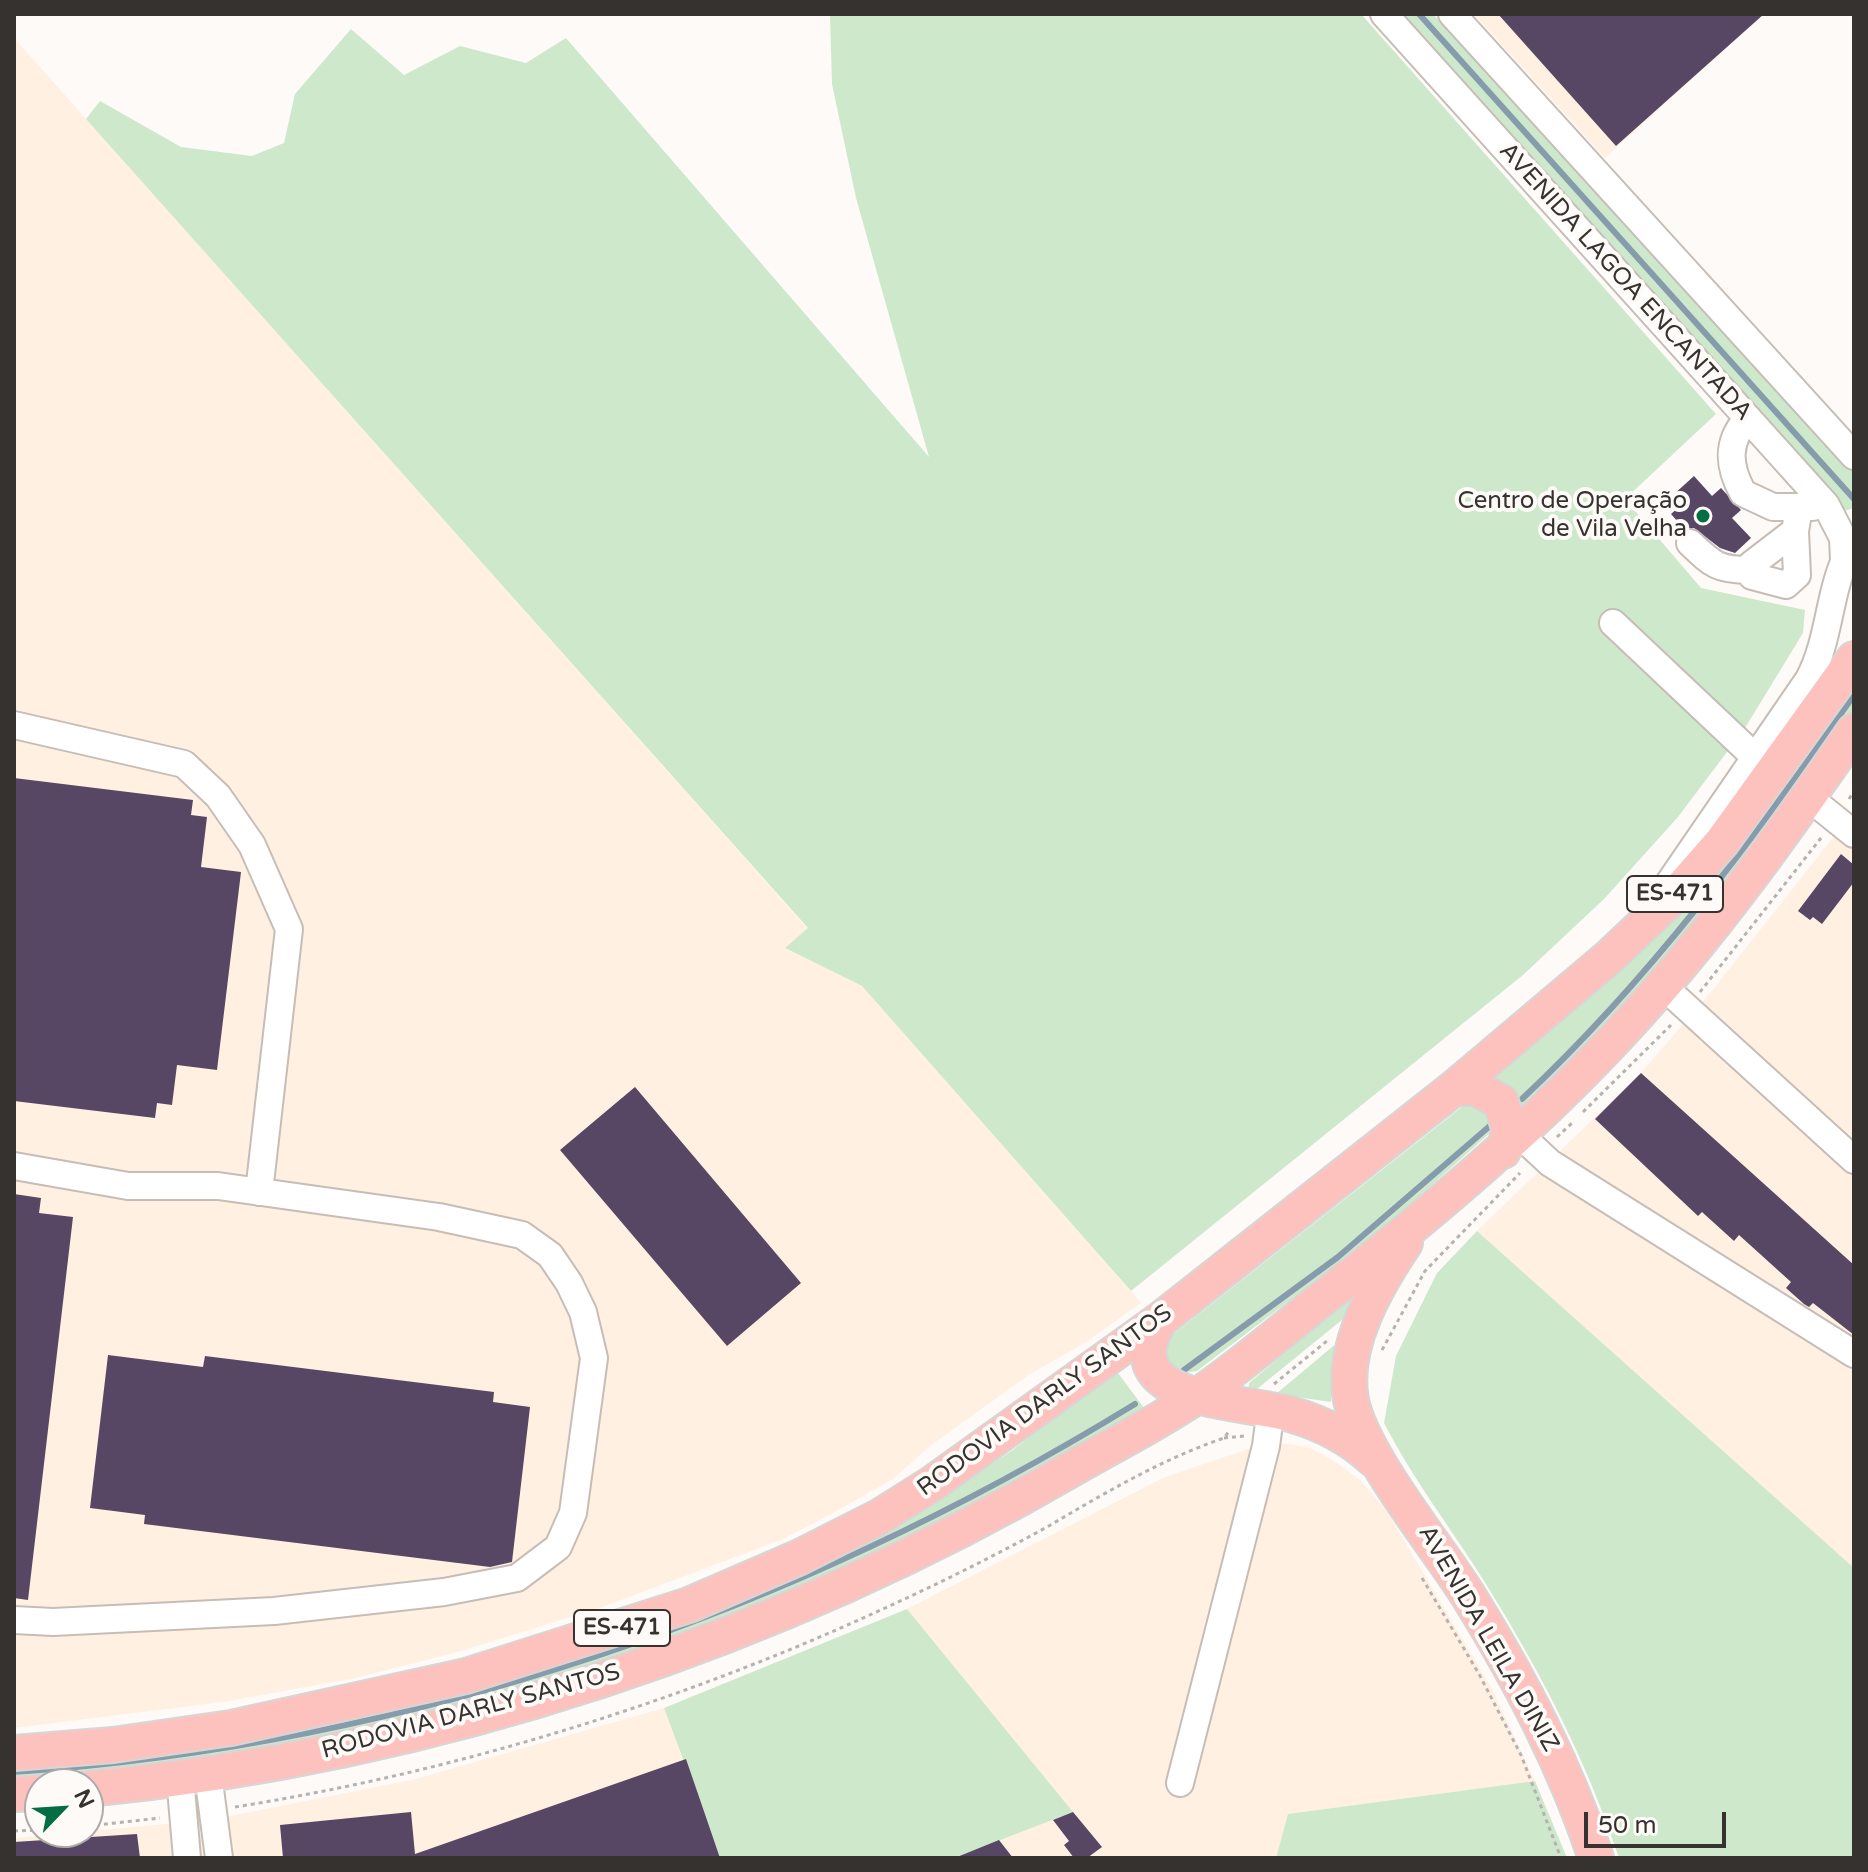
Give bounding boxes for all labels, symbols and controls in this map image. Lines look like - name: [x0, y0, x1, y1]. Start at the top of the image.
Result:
- street label: AVENIDA LAGOA ENCANTADA: [1492, 137, 1758, 427]
- place label: Centro de Operação de Vila Velha: [1457, 488, 1687, 544]
- marker: Centro de Operação de Vila Velha: [1694, 507, 1712, 525]
- road number: ES-471: [1627, 876, 1723, 912]
- street label: RODOVIA DARLY SANTOS: [912, 1299, 1178, 1503]
- street label: AVENIDA LEILA DINIZ: [1411, 1521, 1565, 1757]
- road number: ES-471: [574, 1610, 670, 1646]
- street label: RODOVIA DARLY SANTOS: [319, 1658, 623, 1766]
- north arrow: [24, 1768, 104, 1848]
- text: N: [68, 1785, 99, 1812]
- scale bar: [1588, 1796, 1730, 1846]
- text: 50 m: [1598, 1811, 1656, 1840]

